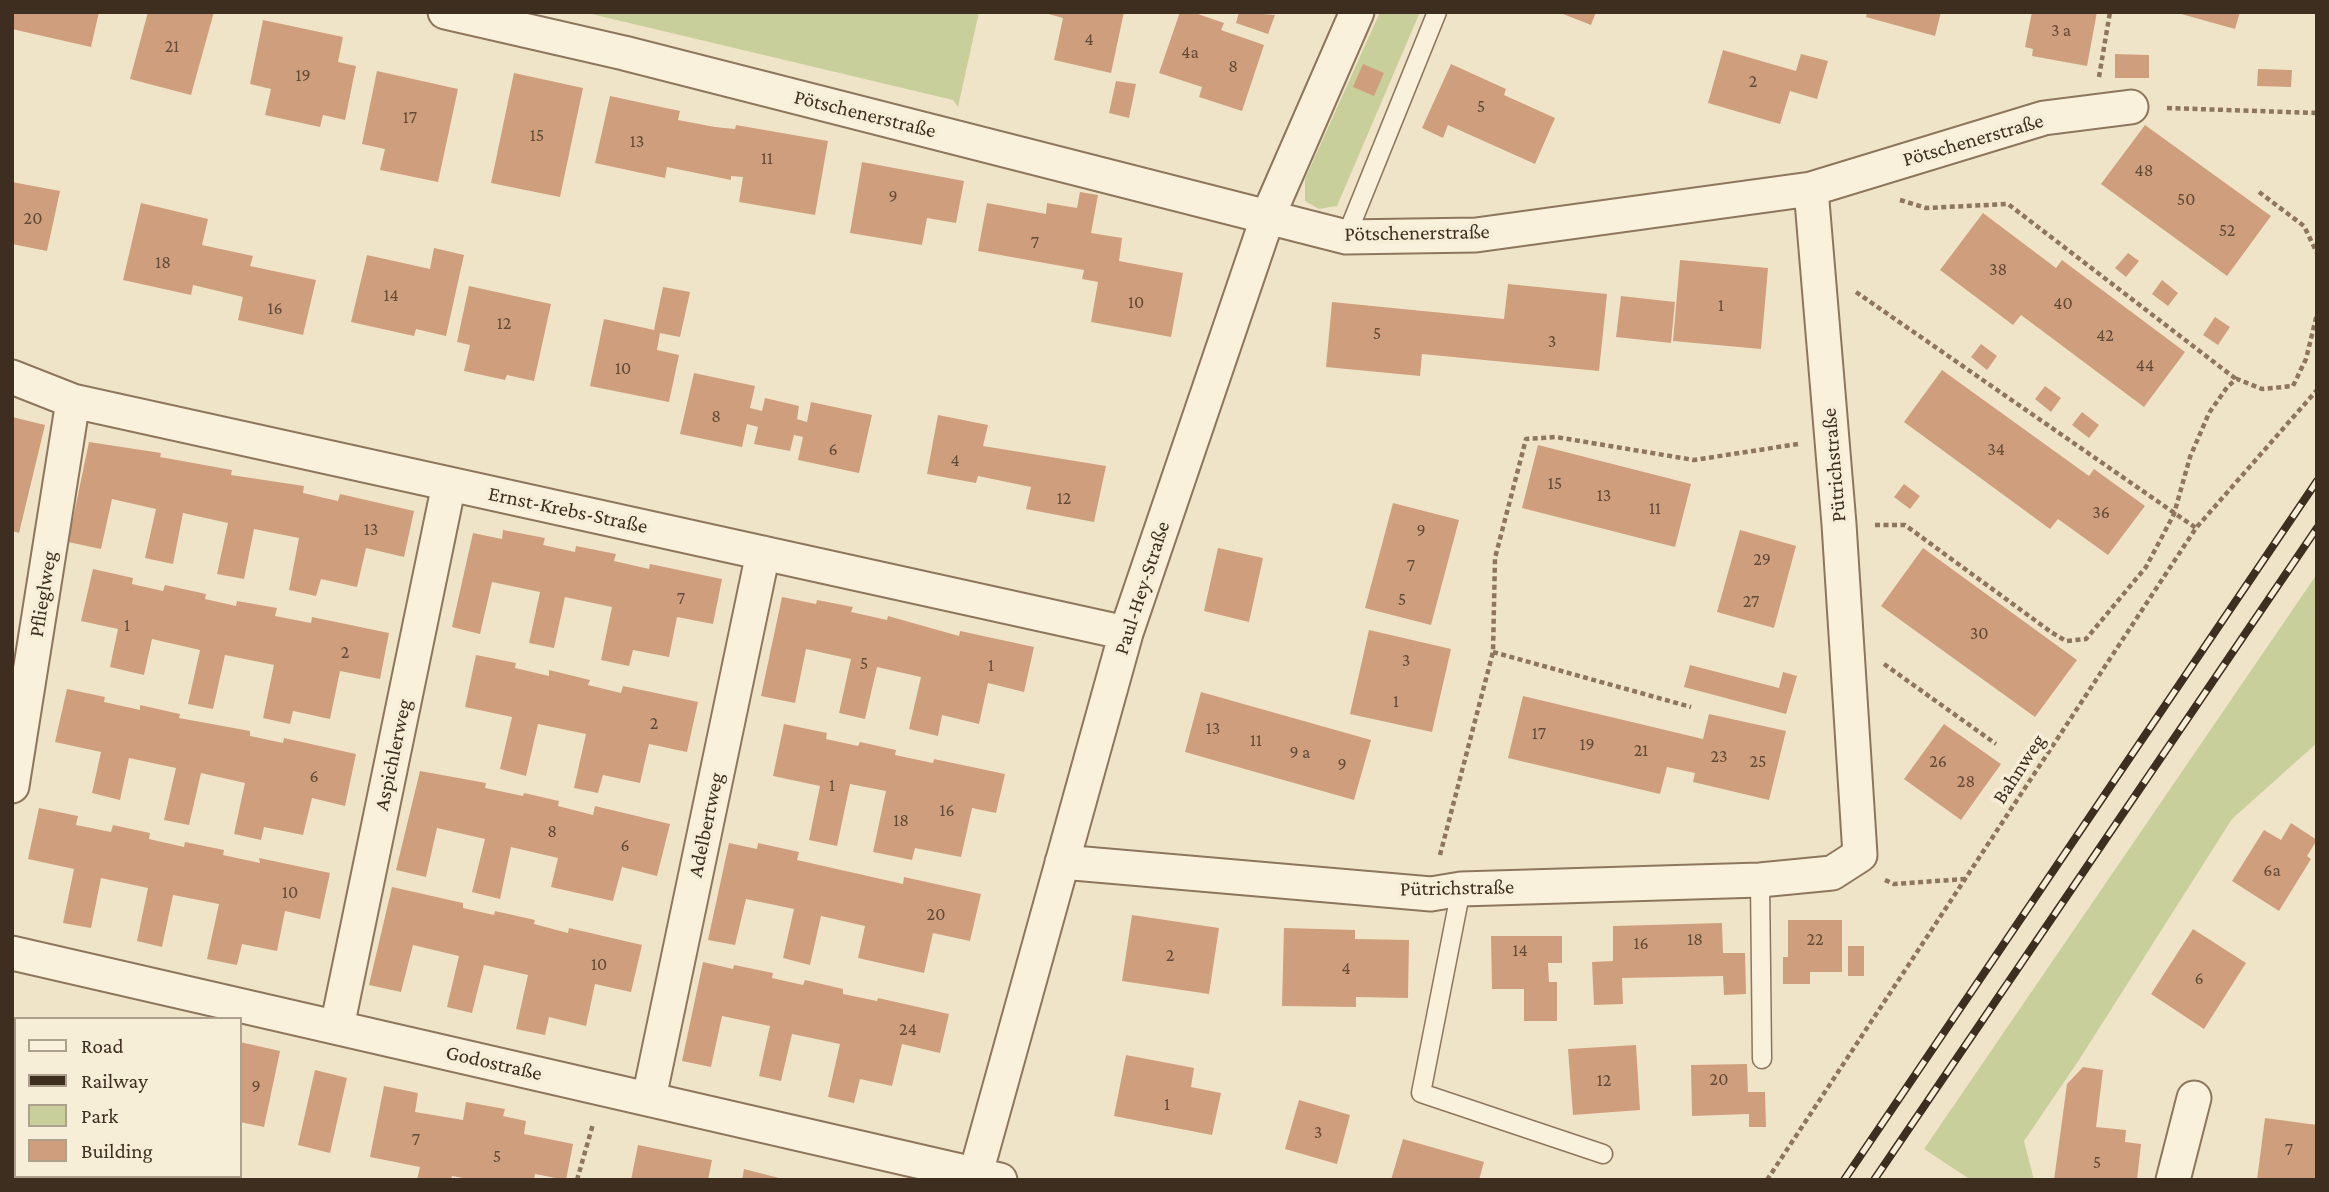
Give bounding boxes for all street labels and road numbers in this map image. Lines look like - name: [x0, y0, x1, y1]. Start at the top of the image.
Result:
- street label: Pötschenerstraße: [791, 84, 939, 144]
- street label: Pötschenerstraße: [1900, 108, 2046, 172]
- street label: Pötschenerstraße: [1344, 219, 1490, 247]
- street label: Pütrichstraße: [1816, 407, 1852, 523]
- street label: Ernst-Krebs-Straße: [486, 481, 650, 539]
- street label: Paul-Hey-Straße: [1109, 518, 1175, 658]
- street label: Pflieglweg: [24, 549, 62, 639]
- street label: Aspichlerweg: [369, 697, 417, 813]
- street label: Bahnweg: [1987, 729, 2051, 809]
- street label: Adelbertweg: [683, 770, 729, 880]
- street label: Pütrichstraße: [1400, 874, 1514, 902]
- street label: Godostraße: [443, 1040, 545, 1086]

